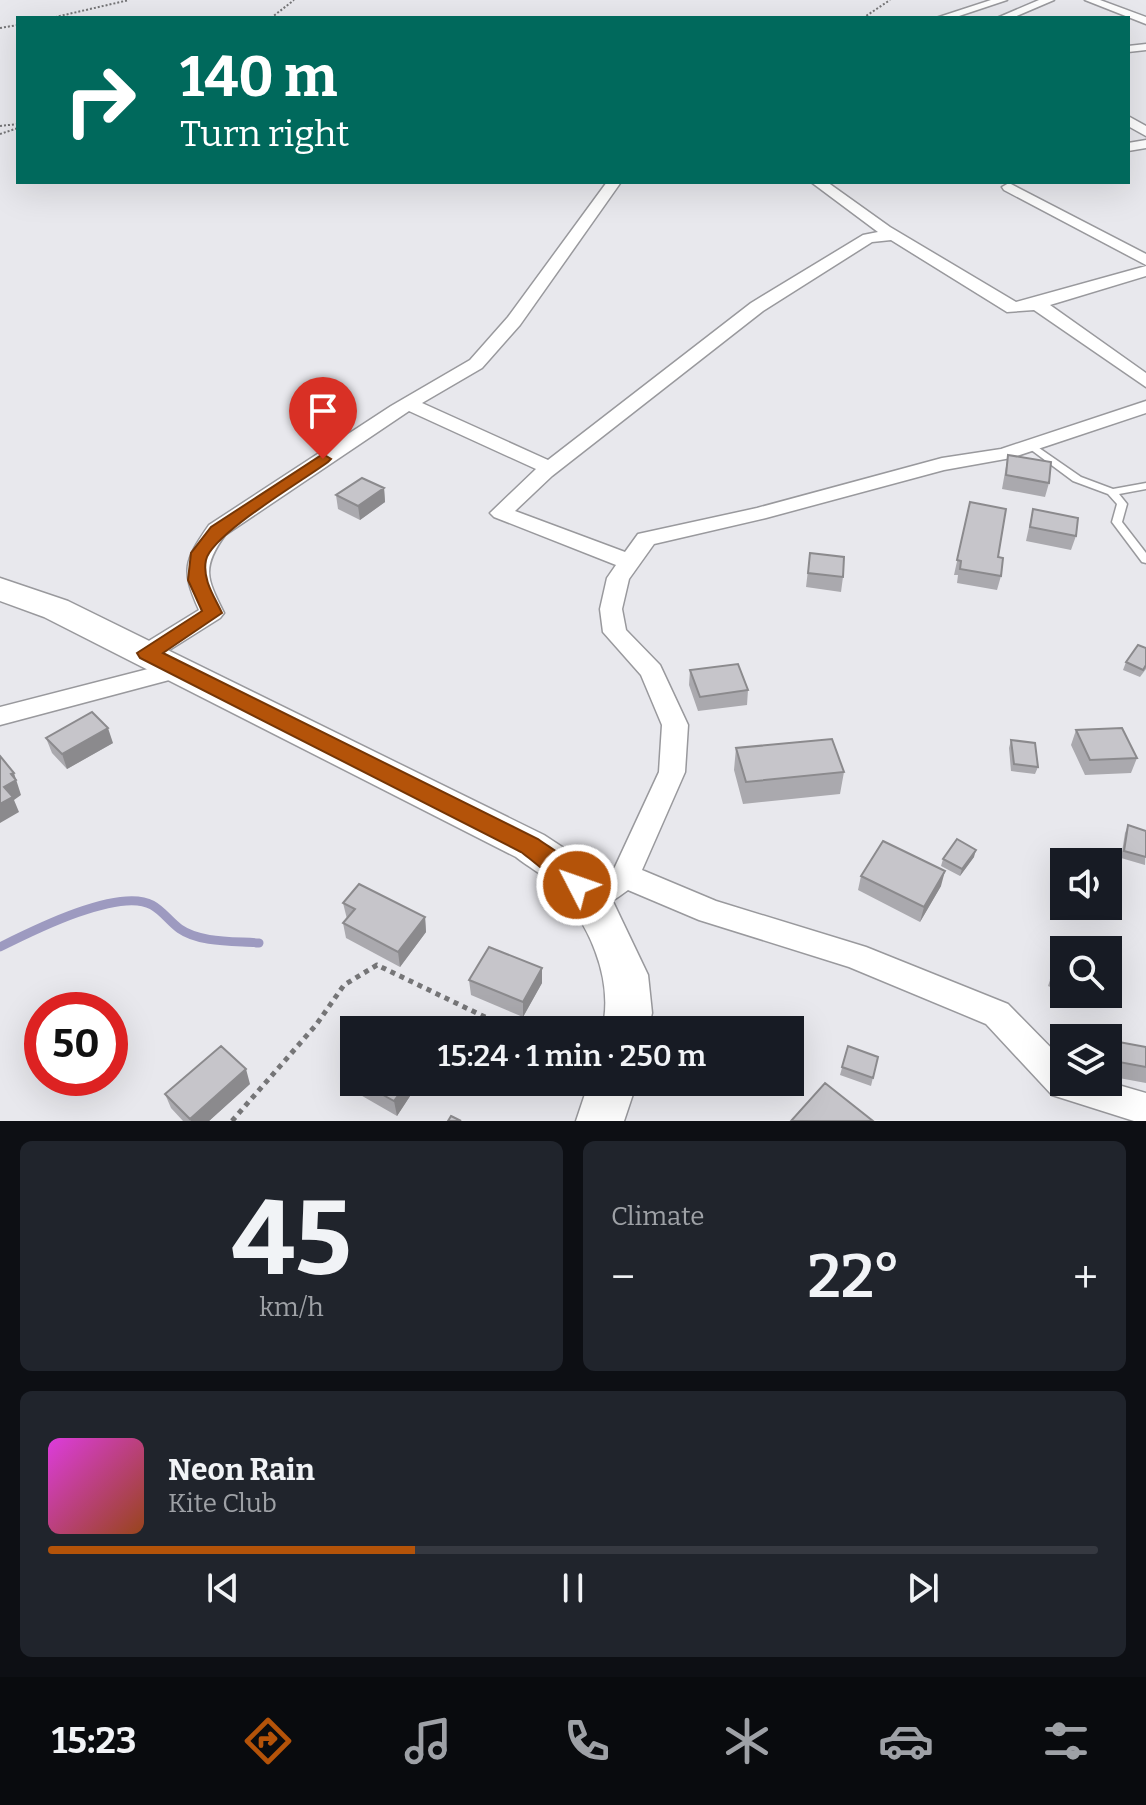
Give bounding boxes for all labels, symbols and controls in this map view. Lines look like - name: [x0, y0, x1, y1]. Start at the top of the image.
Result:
- text: 140 m: [180, 44, 337, 111]
- icon: right: [48, 48, 152, 152]
- text: Turn right: [180, 112, 349, 156]
- pin: [289, 377, 357, 459]
- icon: arrive: [301, 389, 345, 433]
- position arrow: [535, 843, 619, 927]
- map controls: [1050, 848, 1122, 1096]
- button: sound: [1050, 848, 1122, 920]
- button: search: [1050, 936, 1122, 1008]
- speed limit sign: 50: [24, 992, 128, 1096]
- button: layers: [1050, 1024, 1122, 1096]
- text: 15:24 · 1 min · 250 m: [438, 1038, 706, 1074]
- text: 45: [231, 1177, 352, 1302]
- text: Climate: [611, 1201, 705, 1232]
- text: 22°: [807, 1241, 901, 1313]
- text: −: [611, 1251, 635, 1304]
- text: +: [1073, 1251, 1098, 1304]
- text: km/h: [259, 1292, 324, 1323]
- text: Neon Rain: [168, 1452, 315, 1488]
- text: Kite Club: [168, 1488, 277, 1519]
- icon: previous: [201, 1566, 245, 1610]
- icon: pause: [551, 1566, 595, 1610]
- icon: next: [901, 1566, 945, 1610]
- icon: directions: [240, 1713, 296, 1769]
- icon: music: [400, 1713, 456, 1769]
- icon: phone: [559, 1713, 615, 1769]
- icon: climate: [719, 1713, 775, 1769]
- icon: car: [878, 1713, 934, 1769]
- icon: filters: [1038, 1713, 1094, 1769]
- text: 15:23: [52, 1719, 136, 1763]

